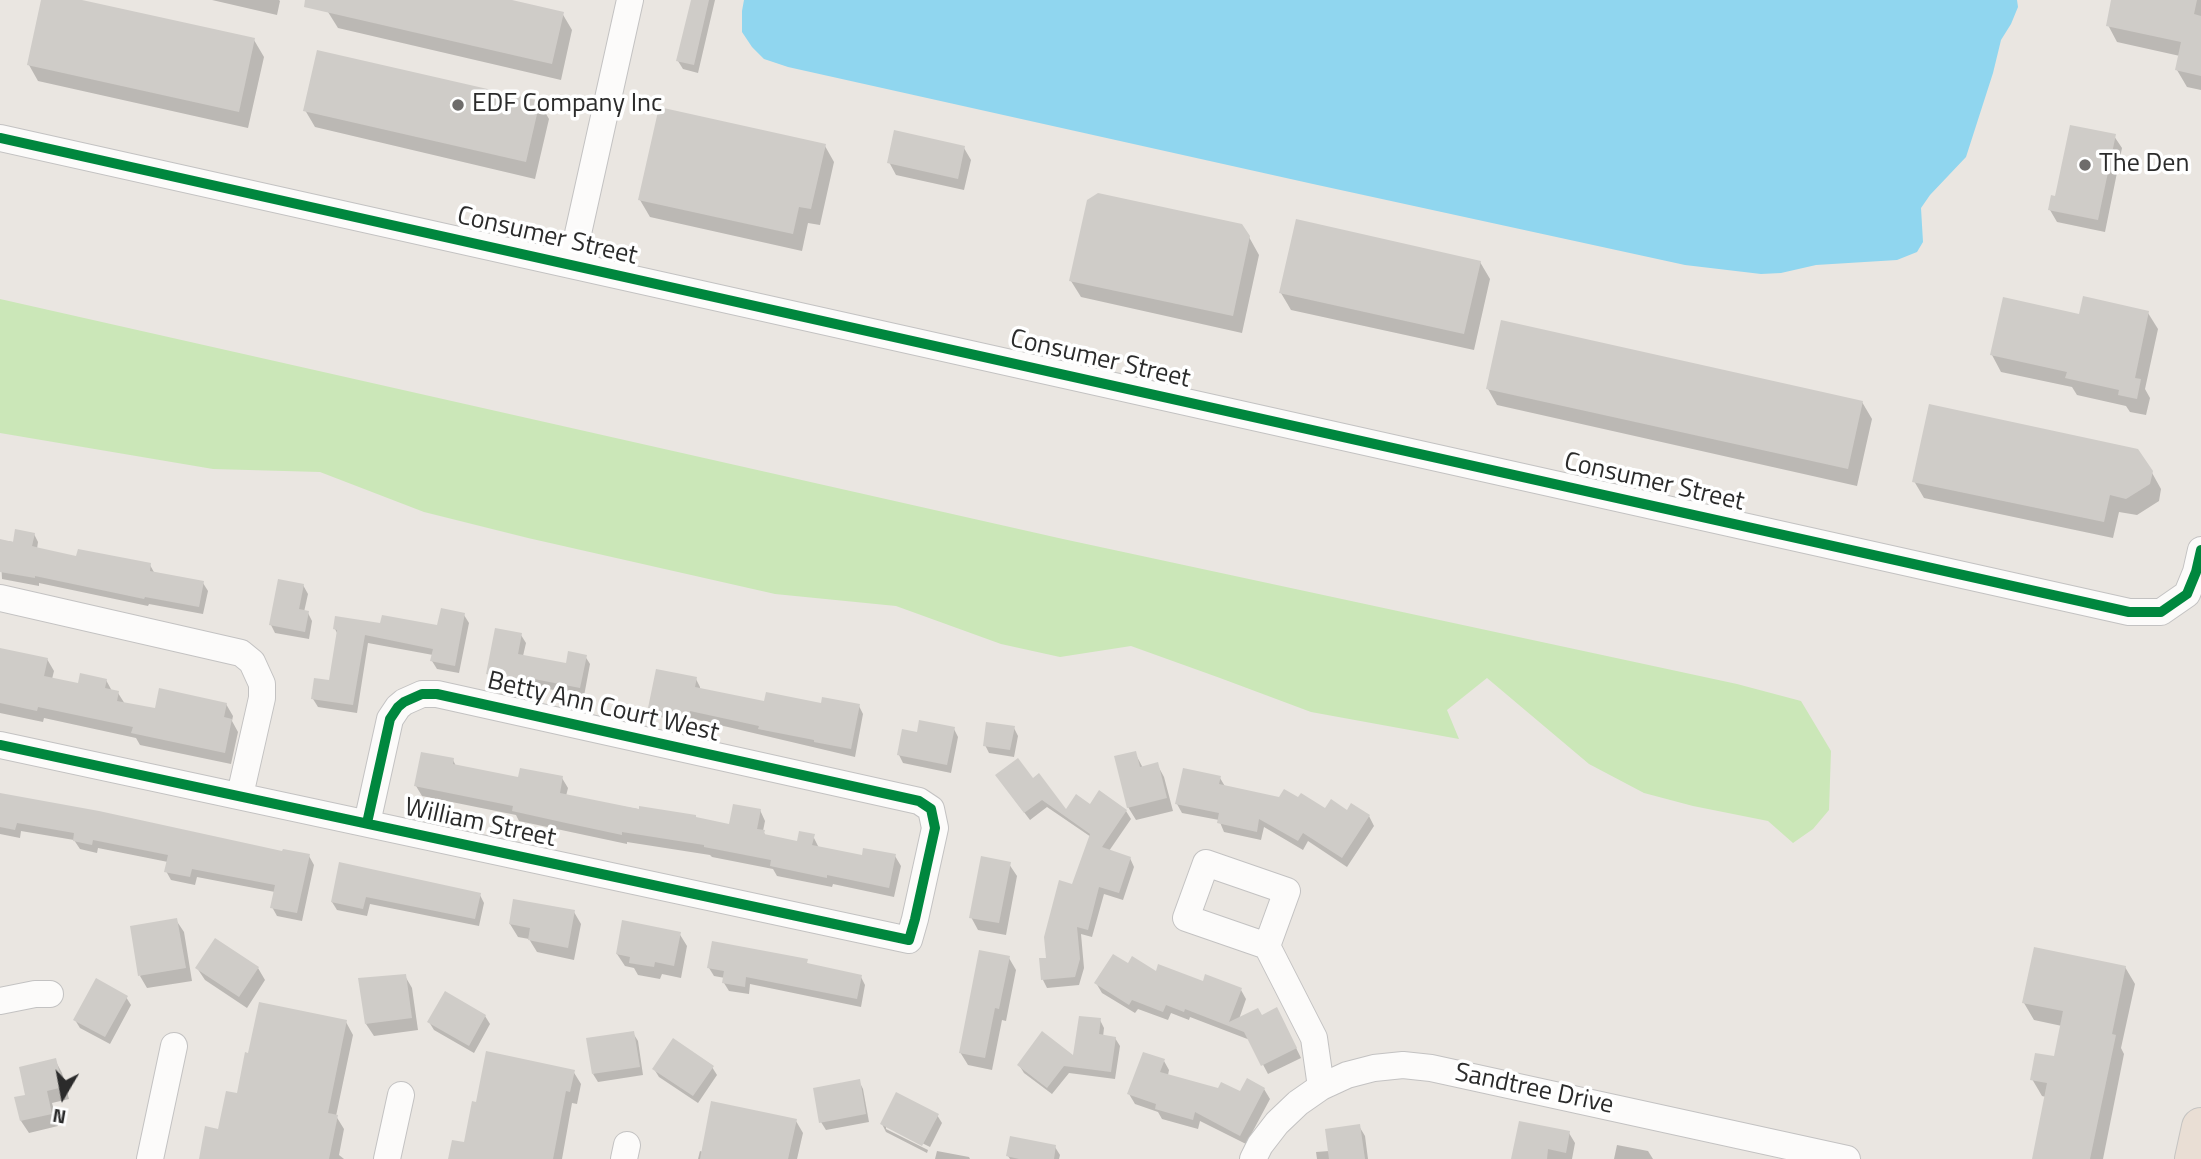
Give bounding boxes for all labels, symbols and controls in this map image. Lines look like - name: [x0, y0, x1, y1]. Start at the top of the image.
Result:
- place label: EDF Company Inc: [472, 89, 662, 121]
- marker: EDF Company Inc: [450, 97, 466, 113]
- place label: The Den: [2099, 149, 2189, 181]
- marker: The Den: [2077, 157, 2093, 173]
- street label: Consumer Street: [454, 201, 640, 273]
- street label: Consumer Street: [1007, 324, 1193, 396]
- street label: Consumer Street: [1561, 447, 1747, 519]
- street label: Betty Ann Court West: [484, 666, 722, 750]
- street label: William Street: [401, 793, 559, 855]
- street label: Sandtree Drive: [1452, 1058, 1616, 1122]
- north arrow: [28, 1061, 98, 1131]
- text: N: [50, 1102, 68, 1133]

